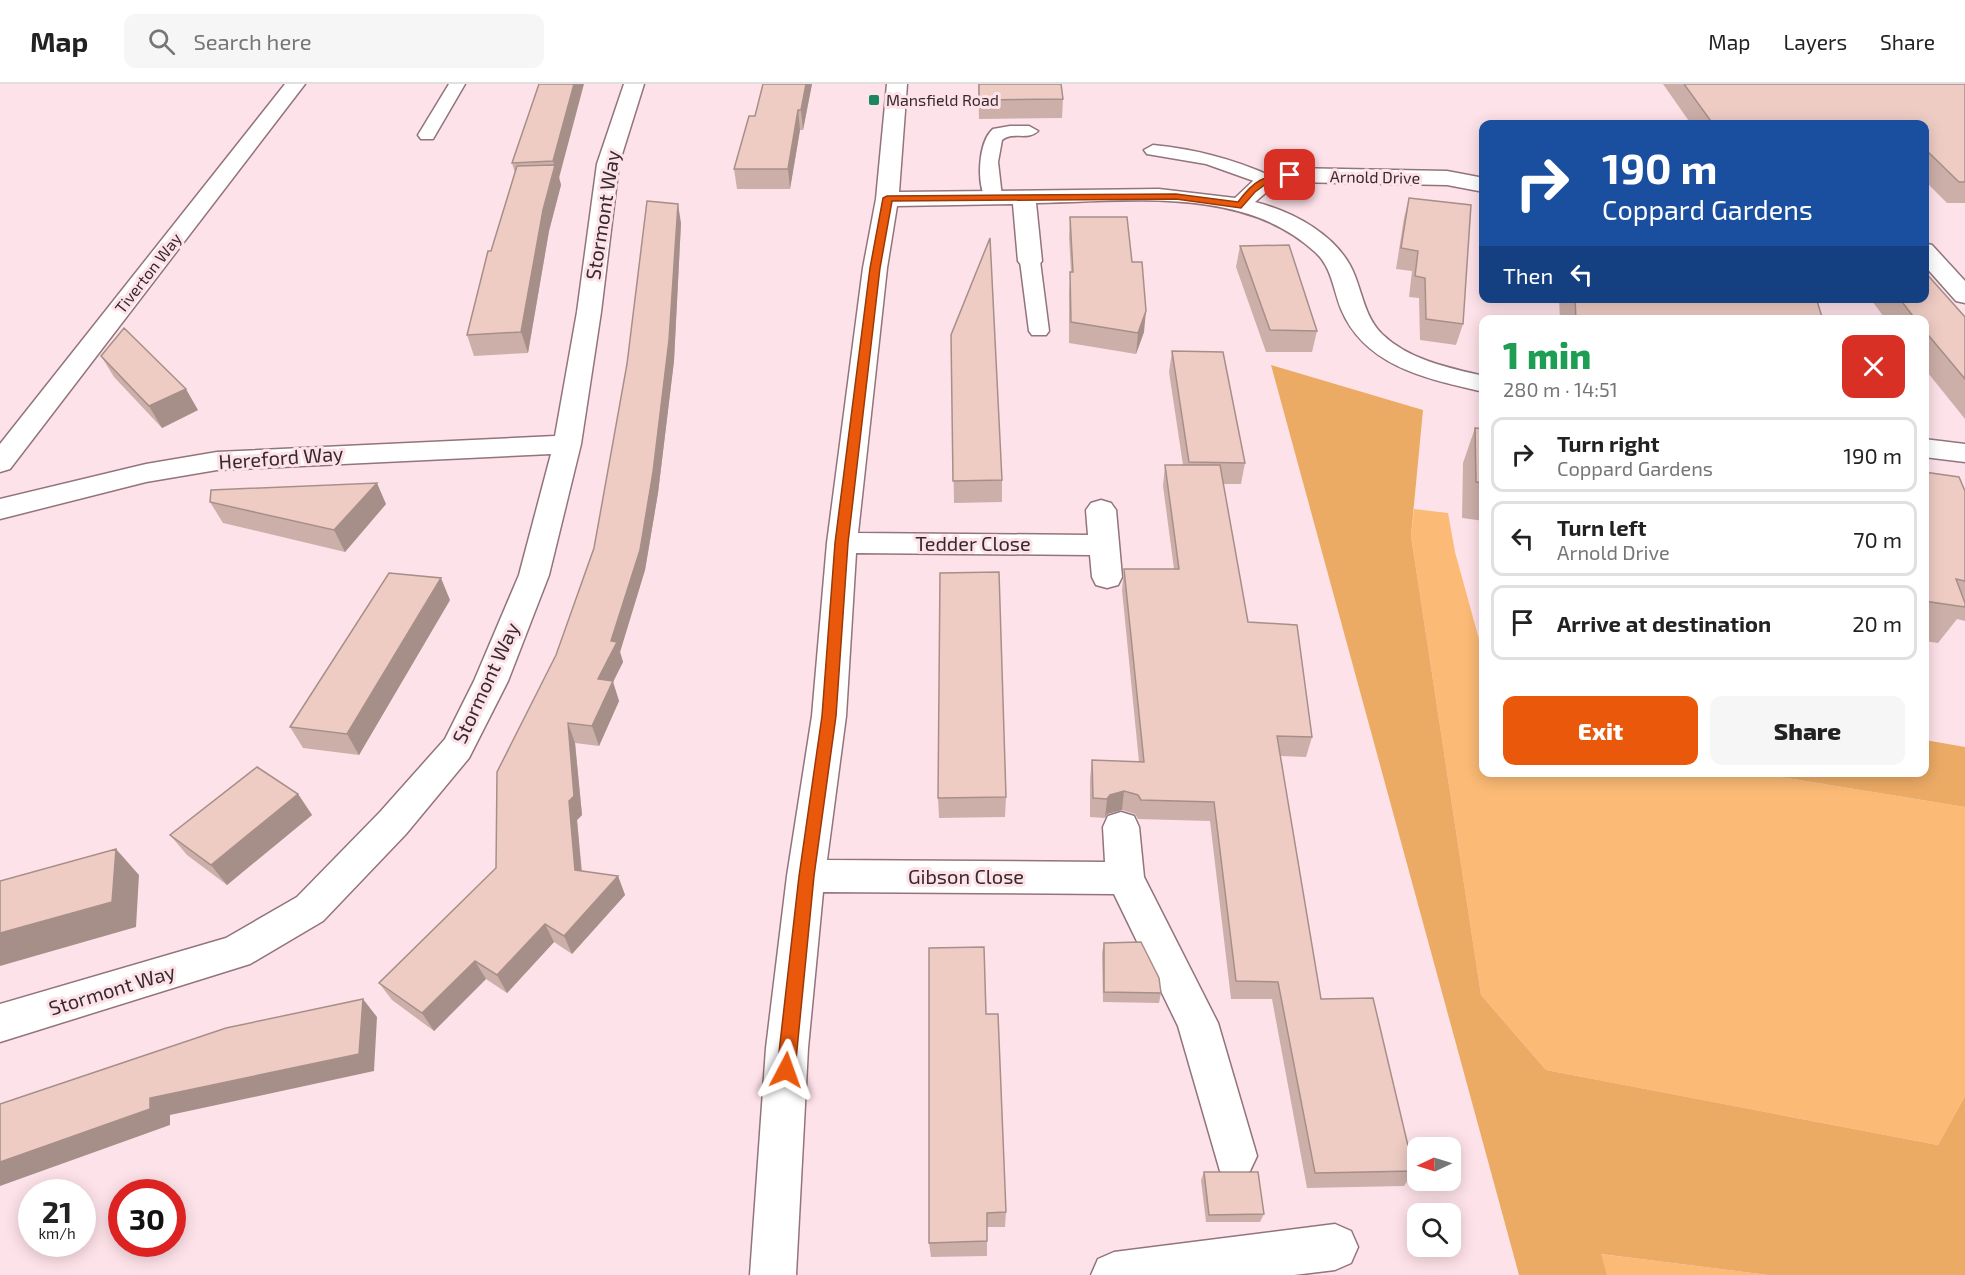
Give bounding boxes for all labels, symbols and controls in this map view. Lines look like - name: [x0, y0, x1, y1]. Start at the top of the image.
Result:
- search box: [124, 14, 544, 68]
- text: Map: [30, 24, 88, 58]
- icon: search: [145, 25, 178, 58]
- text: Search here: [193, 28, 312, 54]
- text: Map: [1708, 29, 1750, 54]
- text: Layers: [1783, 29, 1847, 54]
- text: Share: [1880, 29, 1935, 54]
- place label: Mansfield Road: [886, 90, 999, 109]
- marker: Mansfield Road: [867, 93, 881, 107]
- text: 190 m: [1602, 142, 1718, 192]
- icon: right: [1503, 144, 1581, 222]
- street label: Stormont Way: [580, 148, 624, 281]
- pin: [1264, 149, 1315, 200]
- icon: arrive: [1273, 158, 1306, 191]
- street label: Arnold Drive: [1330, 166, 1420, 187]
- text: Coppard Gardens: [1602, 193, 1813, 225]
- street label: Tiverton Way: [110, 228, 185, 317]
- icon: left: [1565, 258, 1598, 291]
- text: Then: [1503, 262, 1553, 288]
- text: 1 min: [1503, 333, 1591, 376]
- button: close: [1842, 335, 1905, 398]
- text: 280 m · 14:51: [1503, 377, 1618, 401]
- text: Turn right: [1557, 430, 1659, 456]
- icon: right: [1506, 438, 1539, 471]
- street label: Hereford Way: [218, 441, 345, 473]
- text: 190 m: [1843, 442, 1902, 468]
- text: Coppard Gardens: [1557, 456, 1713, 480]
- text: Turn left: [1557, 514, 1646, 540]
- icon: left: [1506, 522, 1539, 555]
- text: 70 m: [1853, 526, 1902, 552]
- street label: Tedder Close: [915, 531, 1031, 555]
- text: Arnold Drive: [1557, 540, 1670, 564]
- icon: arrive: [1506, 606, 1539, 639]
- text: Arrive at destination: [1557, 610, 1771, 636]
- text: 20 m: [1852, 610, 1902, 636]
- street label: Stormont Way: [447, 618, 524, 747]
- button: Exit: [1503, 696, 1698, 765]
- button: Share: [1710, 696, 1905, 765]
- street label: Gibson Close: [908, 864, 1024, 888]
- street label: Stormont Way: [46, 958, 178, 1020]
- position arrow: [754, 1038, 818, 1102]
- north arrow: [1407, 1137, 1461, 1191]
- map controls: [1407, 1137, 1461, 1257]
- speed limit sign: 30: [108, 1179, 186, 1257]
- text: 21: [42, 1193, 72, 1229]
- button: search: [1407, 1203, 1461, 1257]
- text: km/h: [38, 1224, 76, 1242]

